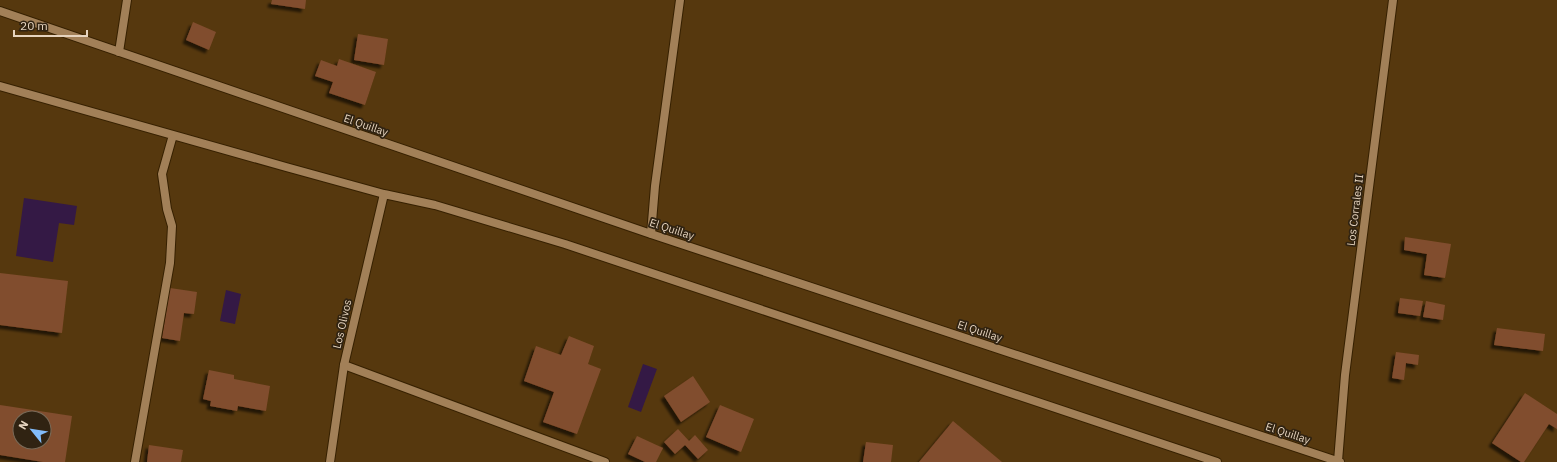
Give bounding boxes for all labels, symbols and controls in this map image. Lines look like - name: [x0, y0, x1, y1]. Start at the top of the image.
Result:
- scale bar: [14, 12, 87, 38]
- text: 20 m: [20, 18, 48, 33]
- street label: El Quillay: [342, 111, 391, 139]
- street label: Los Corrales II: [1344, 173, 1366, 247]
- street label: El Quillay: [648, 215, 697, 243]
- street label: Los Olivos: [330, 298, 354, 350]
- street label: El Quillay: [956, 317, 1005, 345]
- north arrow: [12, 410, 52, 450]
- text: N: [15, 418, 31, 432]
- street label: El Quillay: [1264, 419, 1313, 447]

